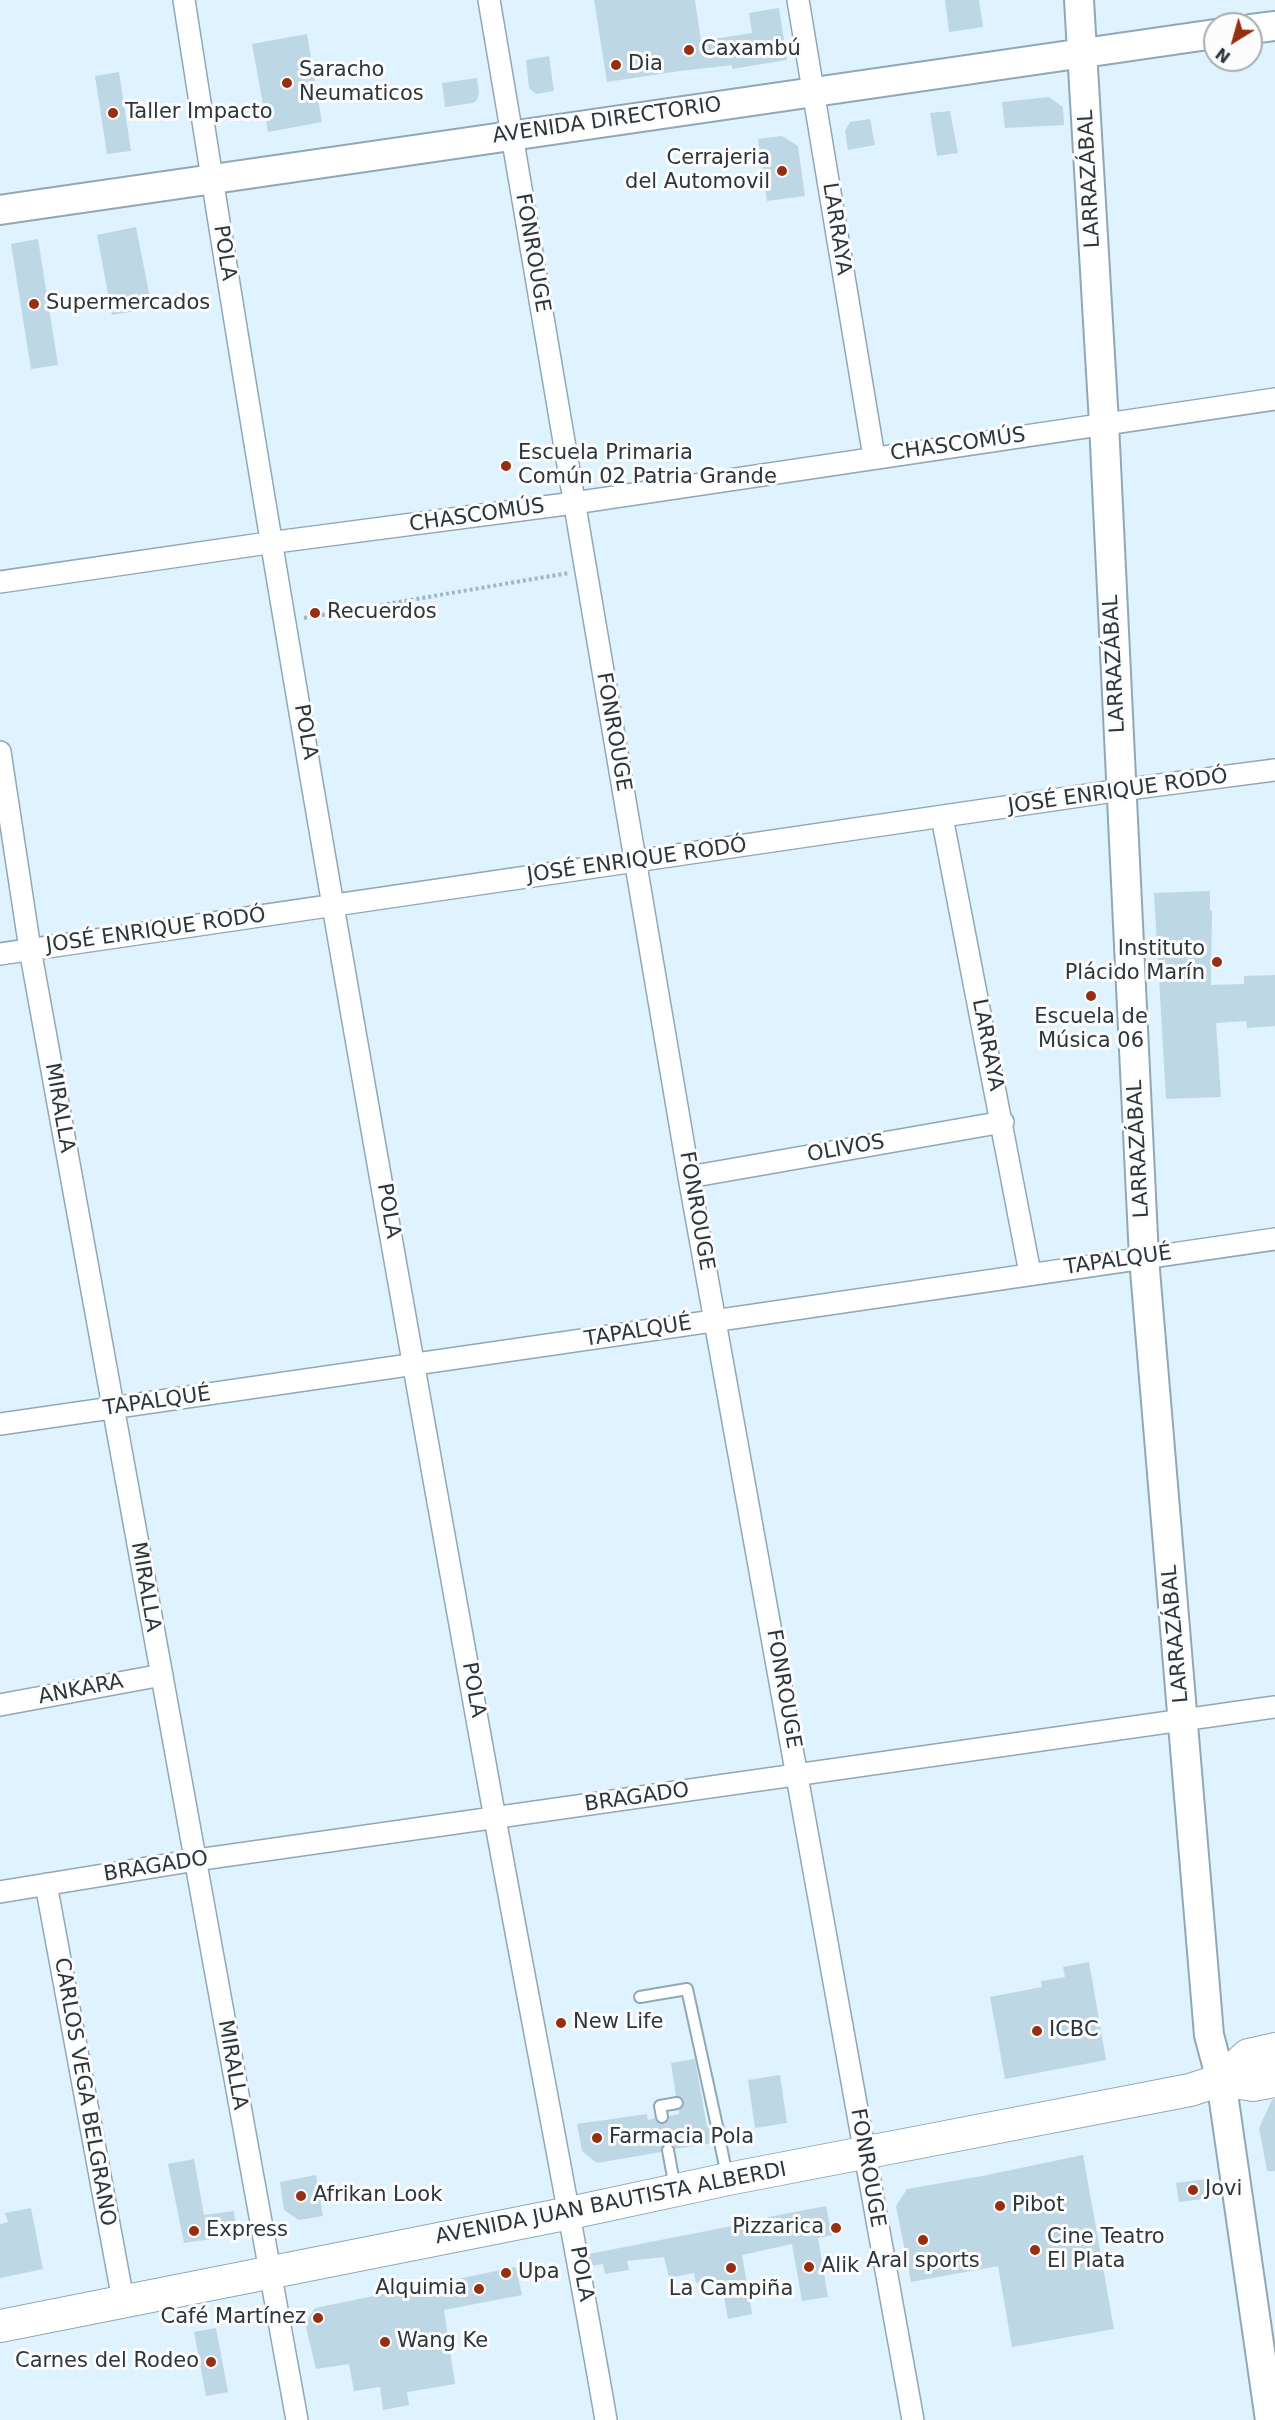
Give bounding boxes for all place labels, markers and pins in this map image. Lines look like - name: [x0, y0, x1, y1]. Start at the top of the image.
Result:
- place label: Caxambú: [701, 37, 801, 63]
- marker: Caxambú: [682, 43, 696, 57]
- place label: Dia: [628, 52, 663, 78]
- place label: Saracho Neumaticos: [299, 58, 424, 108]
- marker: Dia: [609, 58, 623, 72]
- marker: Saracho Neumaticos: [280, 76, 294, 90]
- place label: Taller Impacto: [125, 100, 273, 126]
- marker: Taller Impacto: [106, 106, 120, 120]
- place label: Cerrajeria del Automovil: [625, 146, 770, 196]
- marker: Cerrajeria del Automovil: [775, 164, 789, 178]
- place label: Supermercados: [46, 291, 210, 317]
- marker: Supermercados: [27, 297, 41, 311]
- place label: Escuela Primaria Común 02 Patria Grande: [518, 441, 777, 491]
- marker: Escuela Primaria Común 02 Patria Grande: [499, 459, 513, 473]
- place label: Recuerdos: [327, 600, 437, 626]
- marker: Recuerdos: [308, 606, 322, 620]
- place label: Instituto Plácido Marín: [1065, 937, 1205, 987]
- marker: Instituto Plácido Marín: [1210, 955, 1224, 969]
- marker: Escuela de Música 06: [1084, 989, 1098, 1003]
- place label: Escuela de Música 06: [1034, 1005, 1148, 1055]
- place label: New Life: [573, 2010, 663, 2036]
- marker: New Life: [554, 2016, 568, 2030]
- place label: ICBC: [1049, 2018, 1099, 2044]
- marker: ICBC: [1030, 2024, 1044, 2038]
- place label: Farmacia Pola: [609, 2125, 754, 2151]
- marker: Farmacia Pola: [590, 2131, 604, 2145]
- place label: Jovi: [1205, 2177, 1242, 2203]
- place label: Afrikan Look: [313, 2183, 442, 2209]
- marker: Jovi: [1186, 2183, 1200, 2197]
- marker: Afrikan Look: [294, 2189, 308, 2203]
- place label: Pibot: [1012, 2193, 1064, 2219]
- marker: Pibot: [993, 2199, 1007, 2213]
- place label: Pizzarica: [732, 2215, 824, 2241]
- place label: Express: [206, 2218, 288, 2244]
- marker: Pizzarica: [829, 2221, 843, 2235]
- marker: Express: [187, 2224, 201, 2238]
- place label: Cine Teatro El Plata: [1047, 2225, 1165, 2275]
- marker: Aral sports: [916, 2233, 930, 2247]
- marker: Cine Teatro El Plata: [1028, 2243, 1042, 2257]
- place label: Aral sports: [866, 2249, 980, 2275]
- place label: Alik: [821, 2254, 859, 2280]
- place label: Upa: [518, 2260, 560, 2286]
- marker: Alik: [802, 2260, 816, 2274]
- marker: La Campiña: [724, 2261, 738, 2275]
- marker: Upa: [499, 2266, 513, 2280]
- place label: Alquimia: [375, 2276, 467, 2302]
- place label: La Campiña: [669, 2277, 793, 2303]
- marker: Alquimia: [472, 2282, 486, 2296]
- place label: Café Martínez: [161, 2305, 306, 2331]
- marker: Café Martínez: [311, 2311, 325, 2325]
- place label: Wang Ke: [397, 2329, 488, 2355]
- marker: Wang Ke: [378, 2335, 392, 2349]
- place label: Carnes del Rodeo: [15, 2349, 199, 2375]
- marker: Carnes del Rodeo: [204, 2355, 218, 2369]

